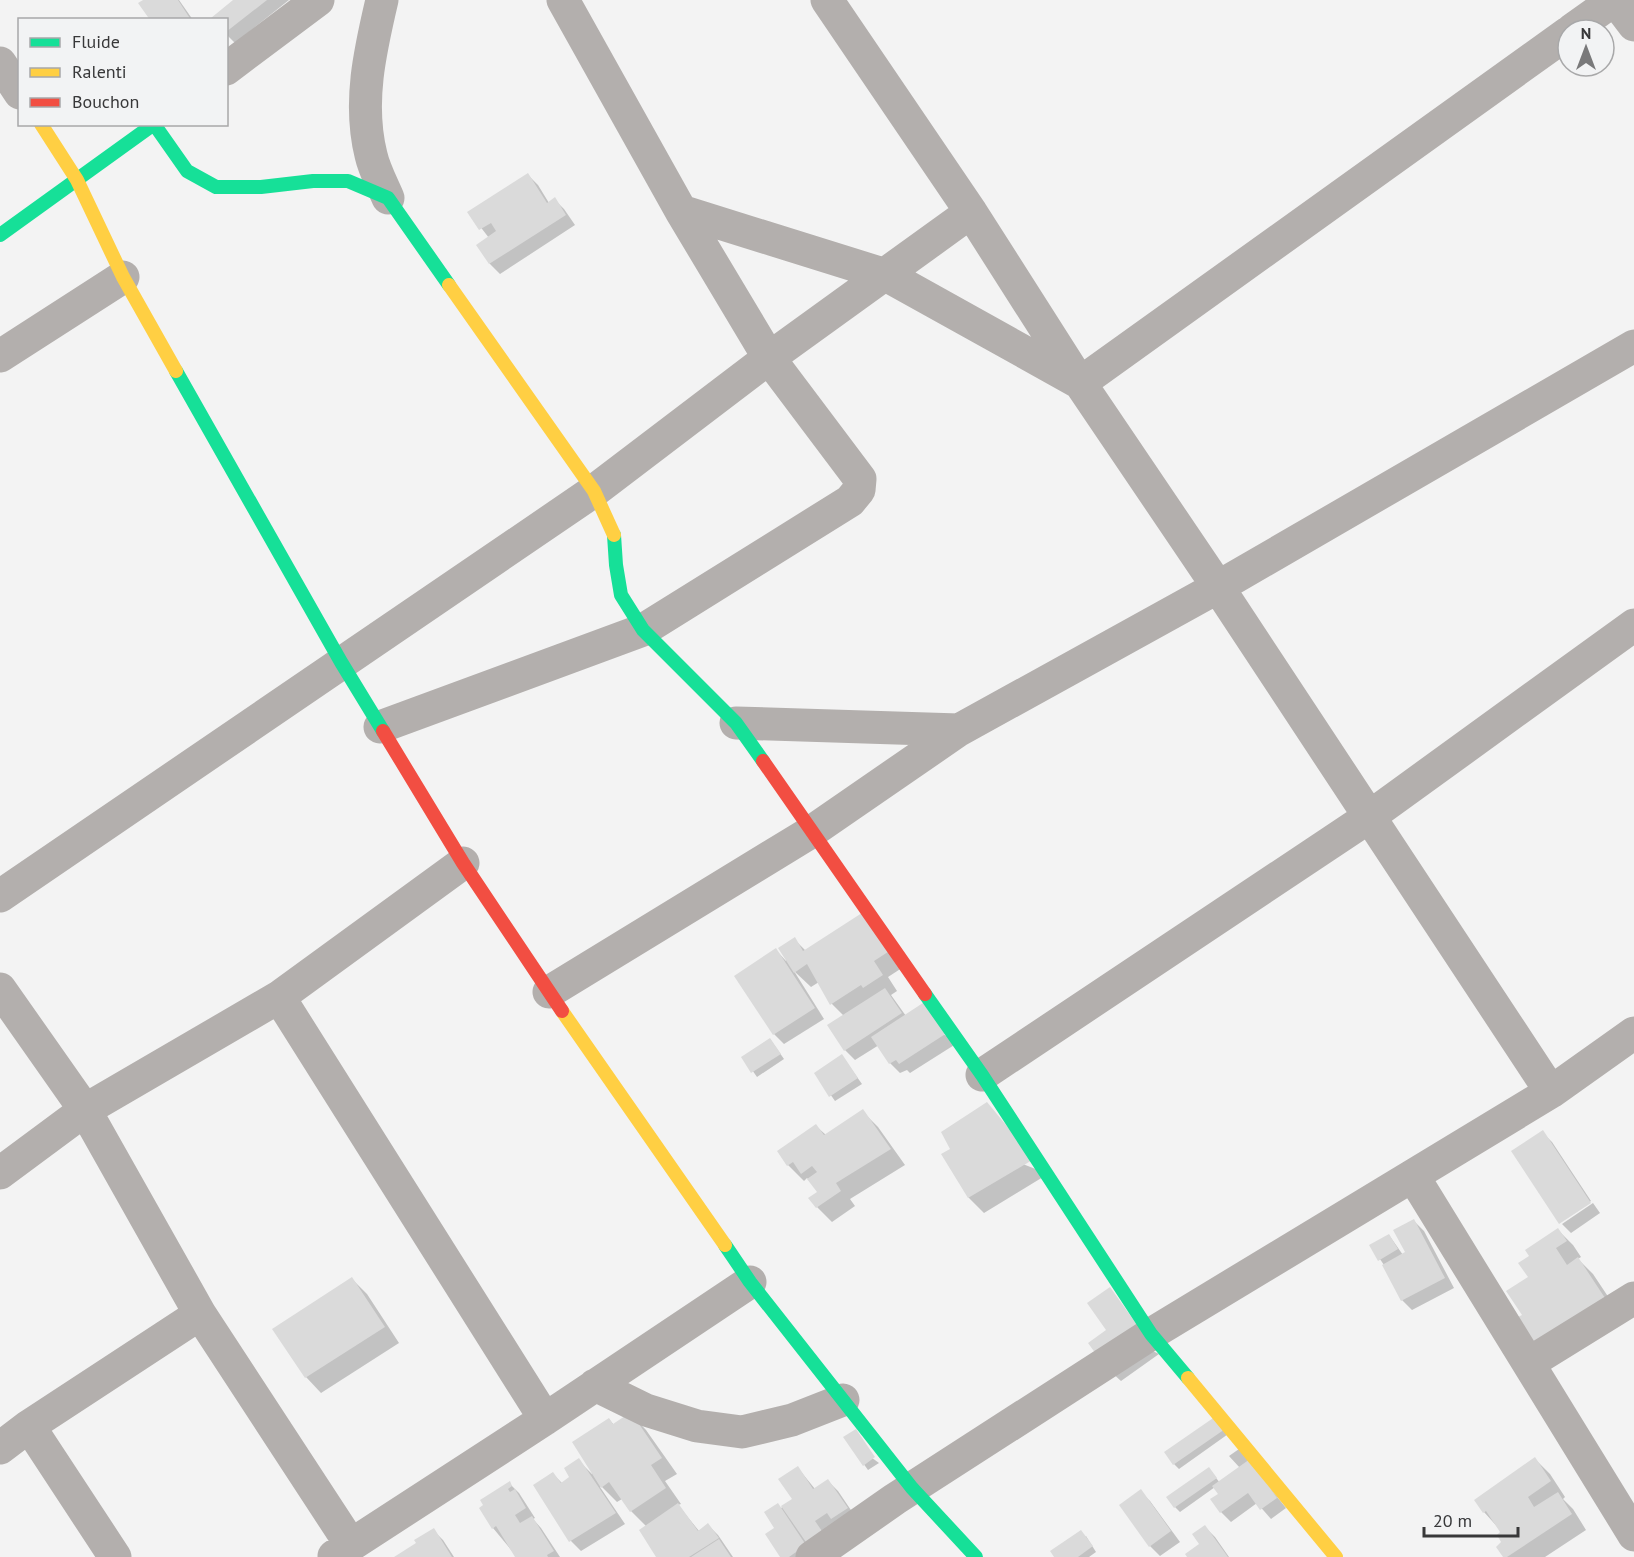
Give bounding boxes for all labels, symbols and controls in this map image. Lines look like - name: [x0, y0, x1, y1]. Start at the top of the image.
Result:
- legend: [18, 18, 228, 126]
- north arrow: [1556, 18, 1616, 78]
- text: N: [1581, 23, 1591, 43]
- text: Fluide: [72, 30, 120, 53]
- text: Ralenti: [72, 60, 127, 83]
- text: Bouchon: [72, 90, 139, 113]
- scale bar: [1424, 1500, 1518, 1538]
- text: 20 m: [1433, 1509, 1472, 1532]

